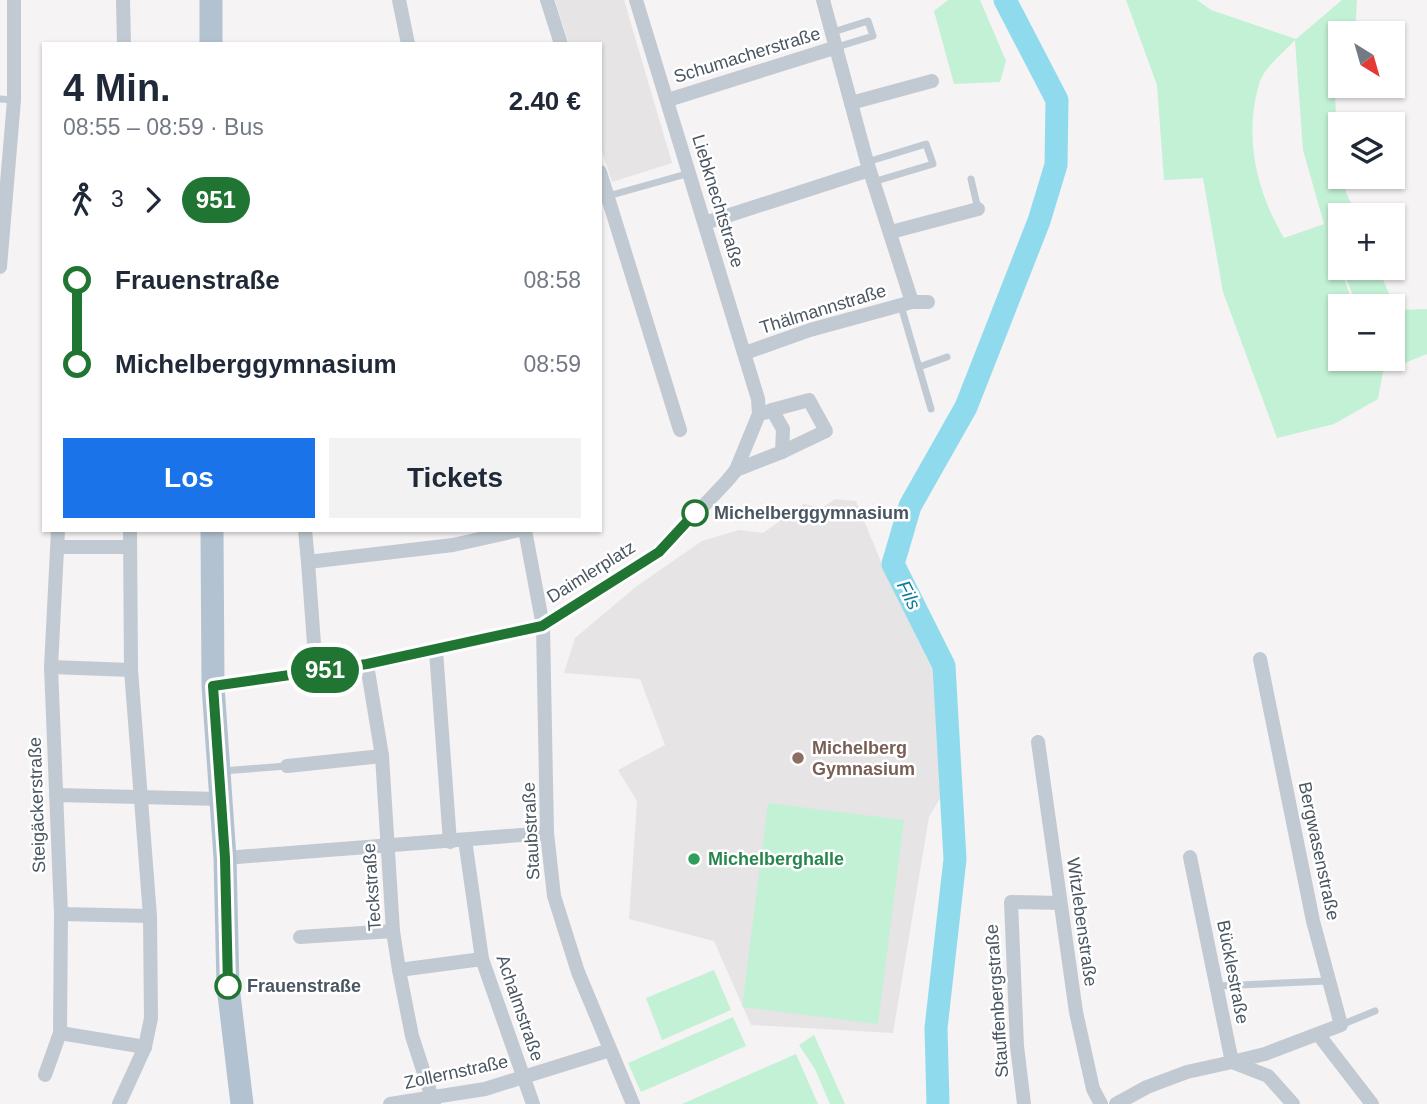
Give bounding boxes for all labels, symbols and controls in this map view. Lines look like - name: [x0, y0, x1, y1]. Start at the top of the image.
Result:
- north arrow: [1328, 21, 1405, 98]
- map controls: [1328, 21, 1405, 371]
- street label: Schumacherstraße: [671, 23, 823, 87]
- text: 4 Min.: [63, 67, 171, 109]
- text: 2.40 €: [509, 86, 581, 116]
- button: layers: [1328, 112, 1405, 189]
- text: 08:55 – 08:59 · Bus: [63, 114, 264, 140]
- street label: Liebknechtstraße: [688, 132, 748, 270]
- icon: walk: [63, 181, 101, 219]
- icon: forward: [134, 181, 172, 219]
- text: 3: [111, 186, 124, 212]
- text: 951: [196, 186, 236, 213]
- button: +: [1328, 203, 1405, 280]
- text: Frauenstraße: [115, 265, 280, 295]
- text: 08:58: [523, 267, 581, 293]
- street label: Thälmannstraße: [757, 280, 889, 338]
- button: −: [1328, 294, 1405, 371]
- text: Michelberggymnasium: [115, 349, 397, 379]
- text: 08:59: [523, 351, 581, 377]
- button: Los: [63, 438, 315, 518]
- button: Tickets: [329, 438, 581, 518]
- marker: Michelberggymnasium: [682, 500, 708, 526]
- place label: Michelberggymnasium: [714, 503, 909, 523]
- street label: Daimlerplatz: [543, 537, 639, 607]
- water label: Fils: [893, 577, 925, 613]
- line badge: 951: [285, 647, 365, 693]
- text: 951: [305, 656, 345, 683]
- street label: Steigäckerstraße: [25, 737, 49, 873]
- place label: Michelberg Gymnasium: [812, 738, 915, 779]
- marker: Michelberg Gymnasium: [790, 750, 806, 766]
- street label: Bergwasenstraße: [1295, 780, 1343, 922]
- street label: Staubstraße: [518, 782, 544, 880]
- street label: Teckstraße: [359, 842, 385, 932]
- place label: Michelberghalle: [708, 849, 844, 869]
- marker: Michelberghalle: [686, 851, 702, 867]
- street label: Witzlebenstraße: [1063, 856, 1101, 988]
- street label: Bücklestraße: [1213, 919, 1253, 1025]
- street label: Stauffenbergstraße: [982, 924, 1012, 1078]
- street label: Achalmstraße: [492, 952, 548, 1064]
- marker: Frauenstraße: [215, 973, 241, 999]
- place label: Frauenstraße: [247, 976, 361, 996]
- street label: Zollernstraße: [402, 1051, 510, 1093]

